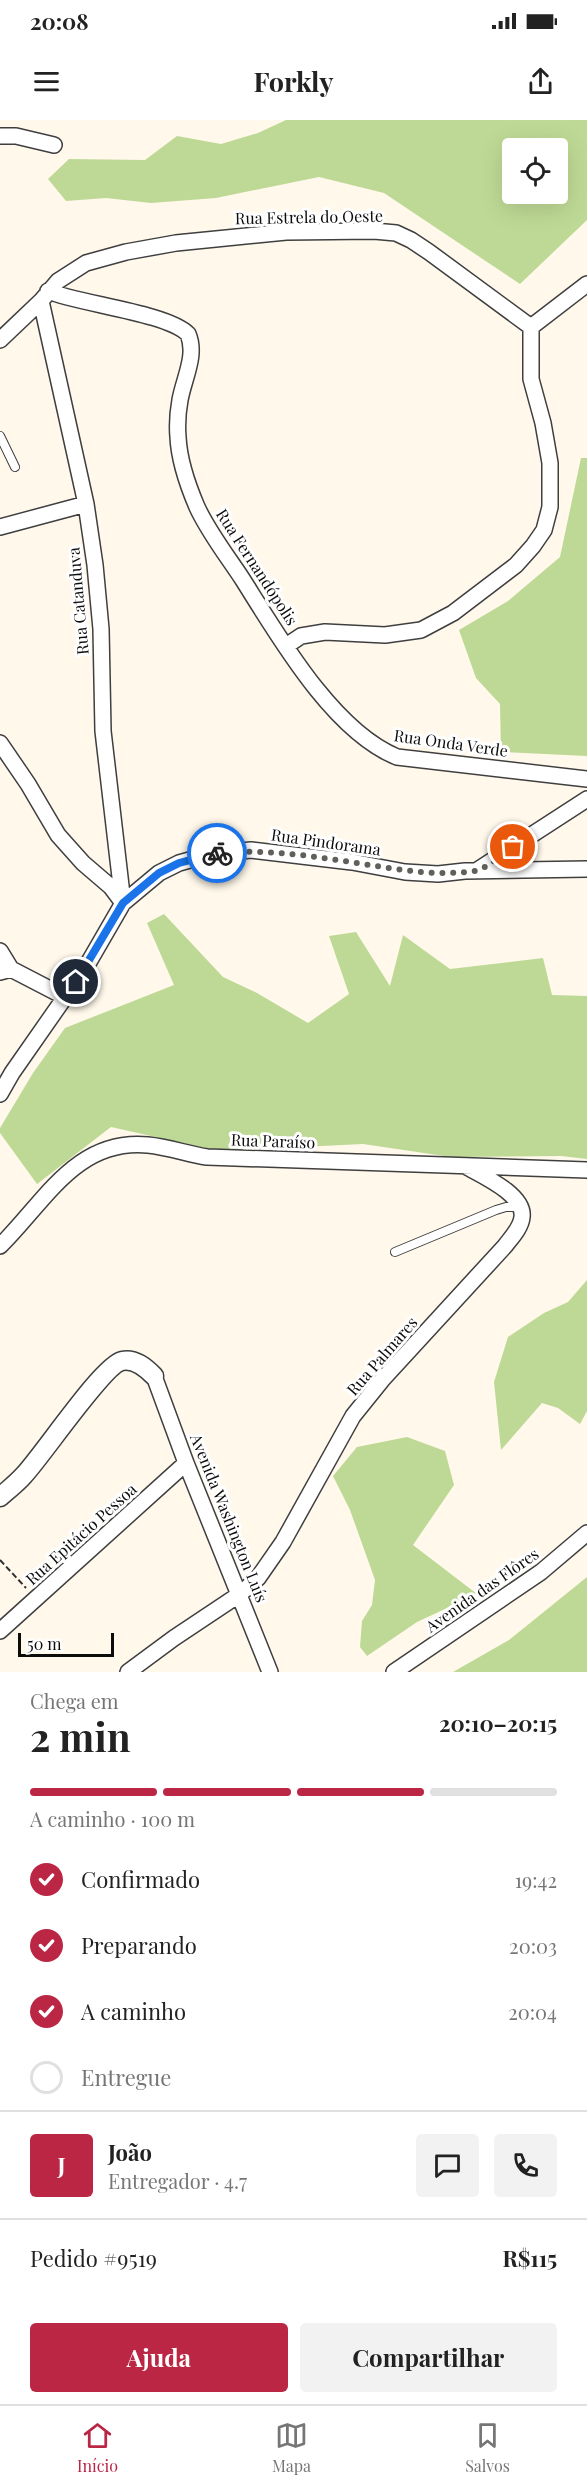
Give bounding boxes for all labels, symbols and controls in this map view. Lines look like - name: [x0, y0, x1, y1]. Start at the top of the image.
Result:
- text: 20:08: [30, 6, 89, 36]
- text: Forkly: [253, 63, 334, 99]
- icon: menu: [30, 65, 63, 98]
- icon: share: [524, 65, 557, 98]
- map controls: [502, 138, 568, 204]
- button: locate: [502, 138, 568, 204]
- street label: Rua Estrela do Oeste: [235, 205, 383, 228]
- street label: Rua Fernandópolis: [212, 504, 303, 629]
- street label: Rua Catanduva: [62, 546, 93, 656]
- street label: Rua Onda Verde: [393, 724, 509, 761]
- pin: [487, 821, 538, 872]
- courier: [187, 823, 247, 883]
- street label: Rua Pindorama: [270, 823, 382, 860]
- icon: bag: [496, 830, 529, 863]
- icon: bike: [201, 837, 234, 870]
- pin: [50, 956, 101, 1007]
- icon: home: [59, 965, 92, 998]
- street label: Rua Paraíso: [231, 1129, 316, 1152]
- street label: Rua Palmares: [342, 1312, 422, 1399]
- street label: Avenida Washington Luís: [186, 1430, 273, 1605]
- street label: Rua Epitácio Pessoa: [21, 1478, 141, 1589]
- street label: Avenida das Flôres: [420, 1543, 543, 1637]
- scale bar: [18, 1630, 114, 1658]
- text: 50 m: [27, 1633, 61, 1654]
- text: Chega em: [30, 1687, 119, 1714]
- text: 20:10–20:15: [439, 1708, 557, 1738]
- text: 2 min: [30, 1710, 131, 1762]
- text: A caminho · 100 m: [30, 1805, 195, 1832]
- icon: check: [30, 1863, 63, 1896]
- text: Confirmado: [81, 1864, 200, 1894]
- text: 19:42: [515, 1866, 557, 1893]
- icon: check: [30, 1929, 63, 1962]
- text: Preparando: [81, 1930, 197, 1960]
- text: 20:03: [509, 1932, 557, 1959]
- icon: check: [30, 1995, 63, 2028]
- text: A caminho: [81, 1996, 186, 2026]
- text: 20:04: [508, 1998, 557, 2025]
- text: Entregue: [81, 2062, 171, 2092]
- button: chat: [416, 2134, 479, 2197]
- button: phone: [494, 2134, 557, 2197]
- text: João: [108, 2137, 152, 2167]
- text: J: [57, 2150, 66, 2180]
- text: Entregador · 4.7: [108, 2167, 247, 2194]
- text: Pedido #9519: [30, 2243, 157, 2273]
- text: R$115: [502, 2243, 557, 2273]
- button: Ajuda: [30, 2323, 288, 2392]
- button: Compartilhar: [300, 2323, 557, 2392]
- tab: Início: [77, 2419, 118, 2476]
- tab: Mapa: [272, 2419, 311, 2476]
- tab: Salvos: [465, 2419, 510, 2476]

